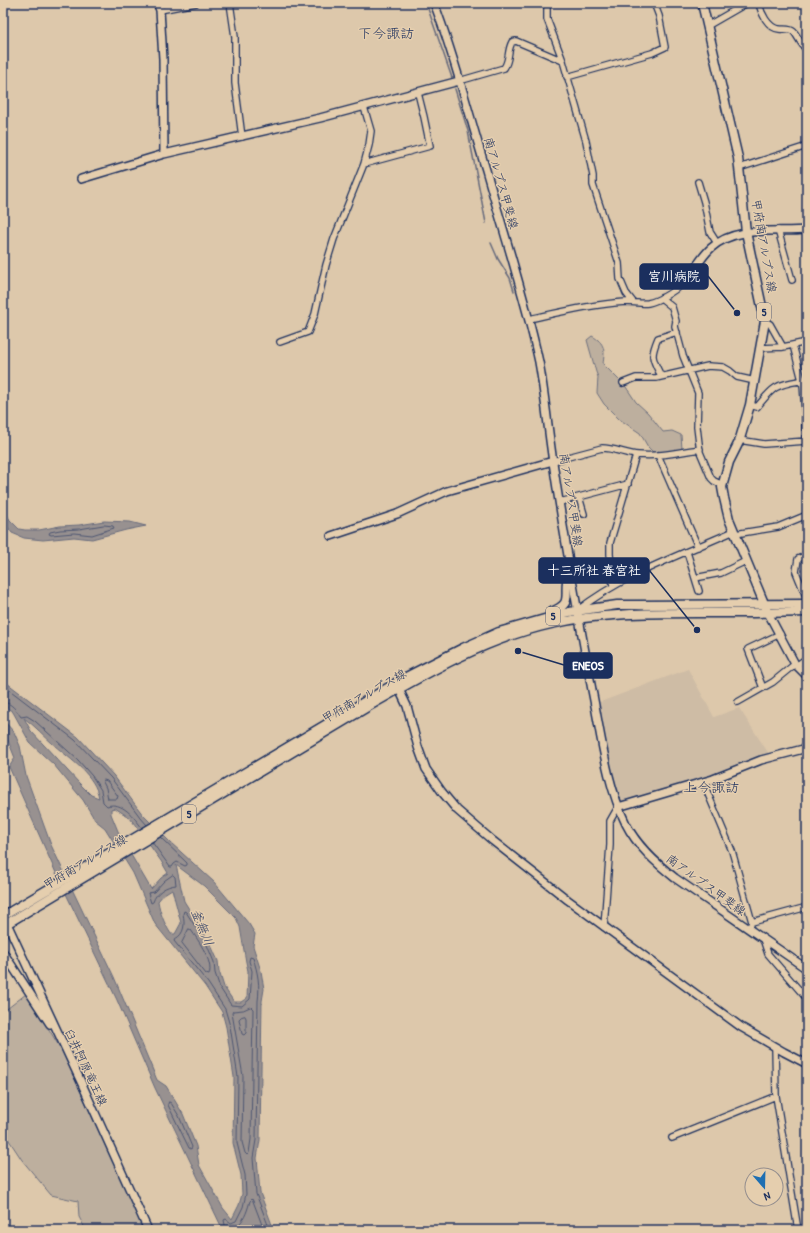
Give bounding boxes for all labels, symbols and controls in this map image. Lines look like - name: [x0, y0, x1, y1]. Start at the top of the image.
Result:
- district label: 下今諏訪: [358, 23, 414, 42]
- street label: 南アルプス甲斐線: [480, 135, 523, 231]
- street label: 甲府南アルプス線: [748, 198, 781, 294]
- callout: 宮川病院: [640, 264, 708, 289]
- text: 宮川病院: [648, 267, 700, 285]
- road number: 5: [757, 303, 771, 321]
- street label: 南アルプス甲斐線: [556, 452, 587, 548]
- callout: 十三所社 春宮社: [539, 558, 649, 583]
- text: 十三所社 春宮社: [547, 561, 641, 579]
- road number: 5: [546, 607, 560, 625]
- callout: ENEOS: [564, 653, 612, 678]
- text: ENEOS: [572, 656, 604, 674]
- street label: 甲府南アルプス線: [318, 665, 409, 727]
- district label: 上今諏訪: [683, 777, 739, 796]
- road number: 5: [182, 805, 196, 823]
- street label: 甲府南アルプス線: [40, 830, 130, 893]
- street label: 南アルプス甲斐線: [663, 850, 750, 919]
- water label: 釜無川: [187, 906, 219, 948]
- street label: 臼井阿原竜王線: [61, 1025, 112, 1108]
- north arrow: [744, 1167, 784, 1207]
- text: N: [762, 1189, 773, 1204]

